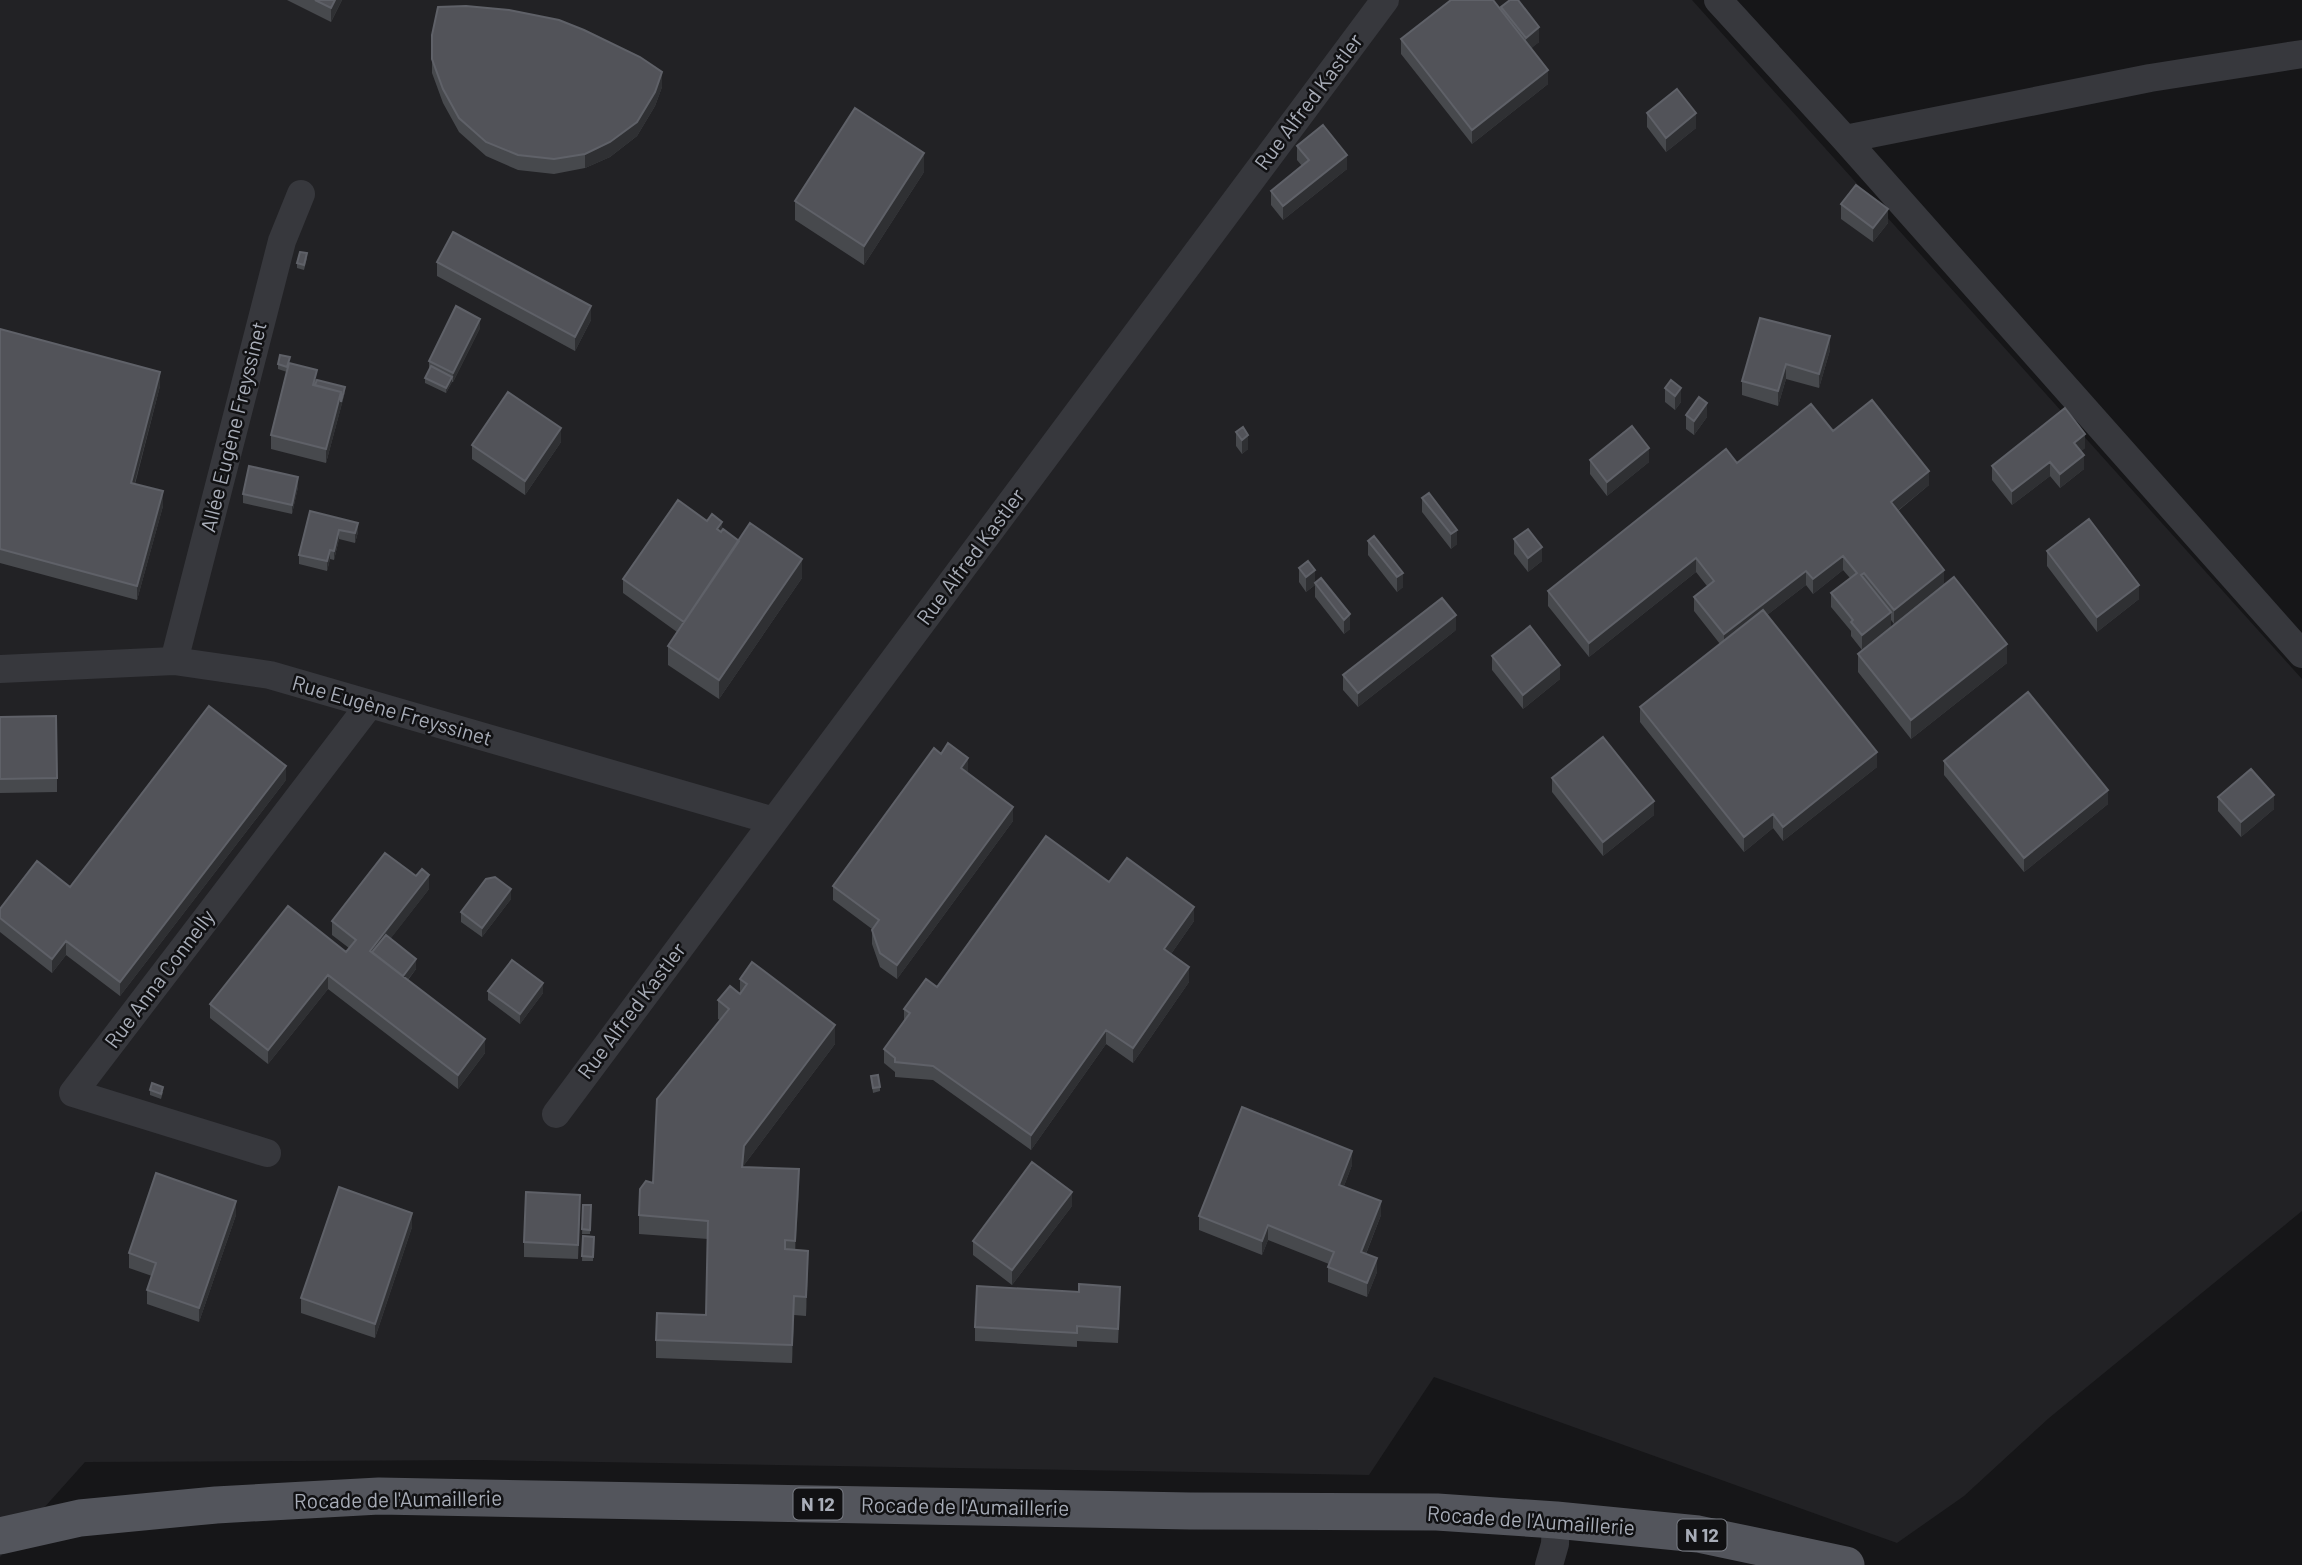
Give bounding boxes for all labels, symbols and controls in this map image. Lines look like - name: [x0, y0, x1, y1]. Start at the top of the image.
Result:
- street label: Rue Alfred Kastler: [1248, 28, 1367, 174]
- street label: Allée Eugène Freyssinet: [194, 319, 271, 535]
- street label: Rue Alfred Kastler: [910, 483, 1029, 629]
- street label: Rue Eugène Freyssinet: [290, 669, 495, 750]
- street label: Rue Anna Connelly: [99, 904, 219, 1052]
- street label: Rue Alfred Kastler: [571, 937, 690, 1083]
- street label: Rocade de l'Aumaillerie: [294, 1484, 502, 1513]
- road number: N 12: [794, 1488, 842, 1520]
- street label: Rocade de l'Aumaillerie: [861, 1491, 1069, 1520]
- street label: Rocade de l'Aumaillerie: [1426, 1500, 1636, 1539]
- road number: N 12: [1678, 1520, 1726, 1550]

